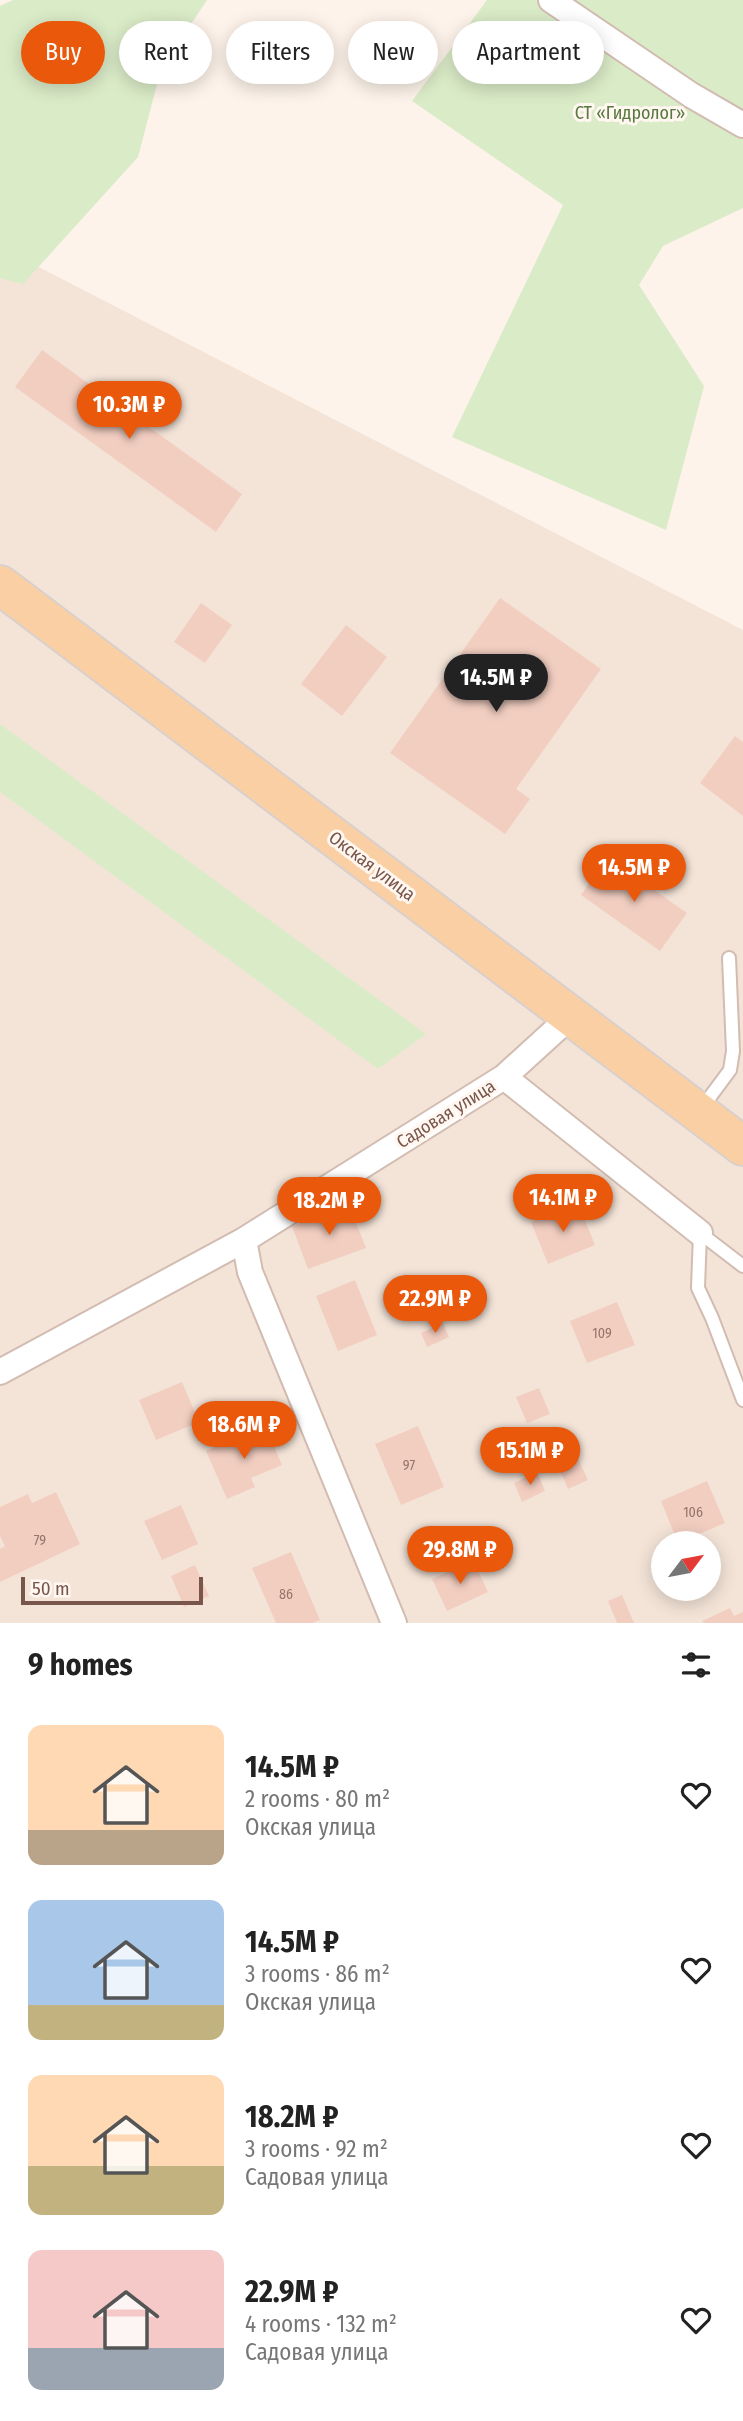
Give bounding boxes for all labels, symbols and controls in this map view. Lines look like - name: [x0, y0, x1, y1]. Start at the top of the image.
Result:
- chip: Buy: [21, 21, 105, 84]
- chip: Rent: [119, 21, 212, 84]
- chip: Filters: [226, 21, 334, 84]
- chip: New: [348, 21, 438, 84]
- chip: Apartment: [452, 21, 604, 84]
- park label: СТ «Гидролог»: [575, 102, 685, 124]
- pin: 10.3M ₽: [64, 382, 194, 441]
- text: 10.3M ₽: [93, 390, 165, 418]
- pin: 14.5M ₽: [431, 654, 561, 714]
- text: 14.5M ₽: [460, 663, 532, 691]
- street label: Окская улица: [324, 826, 420, 906]
- pin: 14.5M ₽: [569, 844, 699, 904]
- text: 14.5M ₽: [598, 853, 670, 881]
- street label: Садовая улица: [393, 1075, 500, 1153]
- pin: 14.1M ₽: [498, 1174, 628, 1234]
- pin: 18.2M ₽: [264, 1178, 394, 1237]
- text: 14.1M ₽: [529, 1183, 597, 1211]
- text: 18.2M ₽: [293, 1186, 365, 1214]
- pin: 22.9M ₽: [370, 1276, 500, 1335]
- text: 22.9M ₽: [399, 1284, 471, 1312]
- house number: 109: [592, 1325, 612, 1342]
- pin: 18.6M ₽: [179, 1402, 309, 1461]
- text: 18.6M ₽: [208, 1410, 280, 1438]
- pin: 15.1M ₽: [465, 1428, 595, 1487]
- text: 15.1M ₽: [496, 1436, 564, 1464]
- house number: 97: [403, 1457, 415, 1474]
- house number: 106: [683, 1504, 703, 1521]
- pin: 29.8M ₽: [395, 1526, 525, 1586]
- north arrow: [651, 1531, 721, 1601]
- map controls: [651, 1531, 721, 1601]
- house number: 79: [34, 1532, 46, 1549]
- text: 29.8M ₽: [423, 1535, 497, 1563]
- scale bar: [21, 1574, 203, 1606]
- text: 50 m: [32, 1577, 70, 1600]
- house number: 86: [279, 1586, 293, 1603]
- icon: filters: [677, 1646, 715, 1684]
- text: 9 homes: [28, 1647, 133, 1683]
- text: 14.5M ₽: [245, 1749, 339, 1785]
- icon: home: [84, 1753, 168, 1837]
- icon: heart: [677, 1776, 715, 1814]
- text: 2 rooms · 80 m²: [245, 1785, 390, 1813]
- text: Окская улица: [245, 1813, 376, 1841]
- text: 14.5M ₽: [245, 1924, 339, 1960]
- icon: home: [84, 1928, 168, 2012]
- icon: heart: [677, 1951, 715, 1989]
- text: 3 rooms · 86 m²: [245, 1960, 390, 1988]
- text: Окская улица: [245, 1988, 376, 2016]
- text: 18.2M ₽: [245, 2099, 338, 2135]
- icon: home: [84, 2103, 168, 2187]
- icon: heart: [677, 2126, 715, 2164]
- text: 3 rooms · 92 m²: [245, 2135, 388, 2163]
- text: Садовая улица: [245, 2163, 388, 2191]
- text: 22.9M ₽: [245, 2274, 339, 2310]
- icon: home: [84, 2278, 168, 2362]
- icon: heart: [677, 2301, 715, 2339]
- text: 4 rooms · 132 m²: [245, 2310, 397, 2338]
- text: Садовая улица: [245, 2338, 388, 2366]

